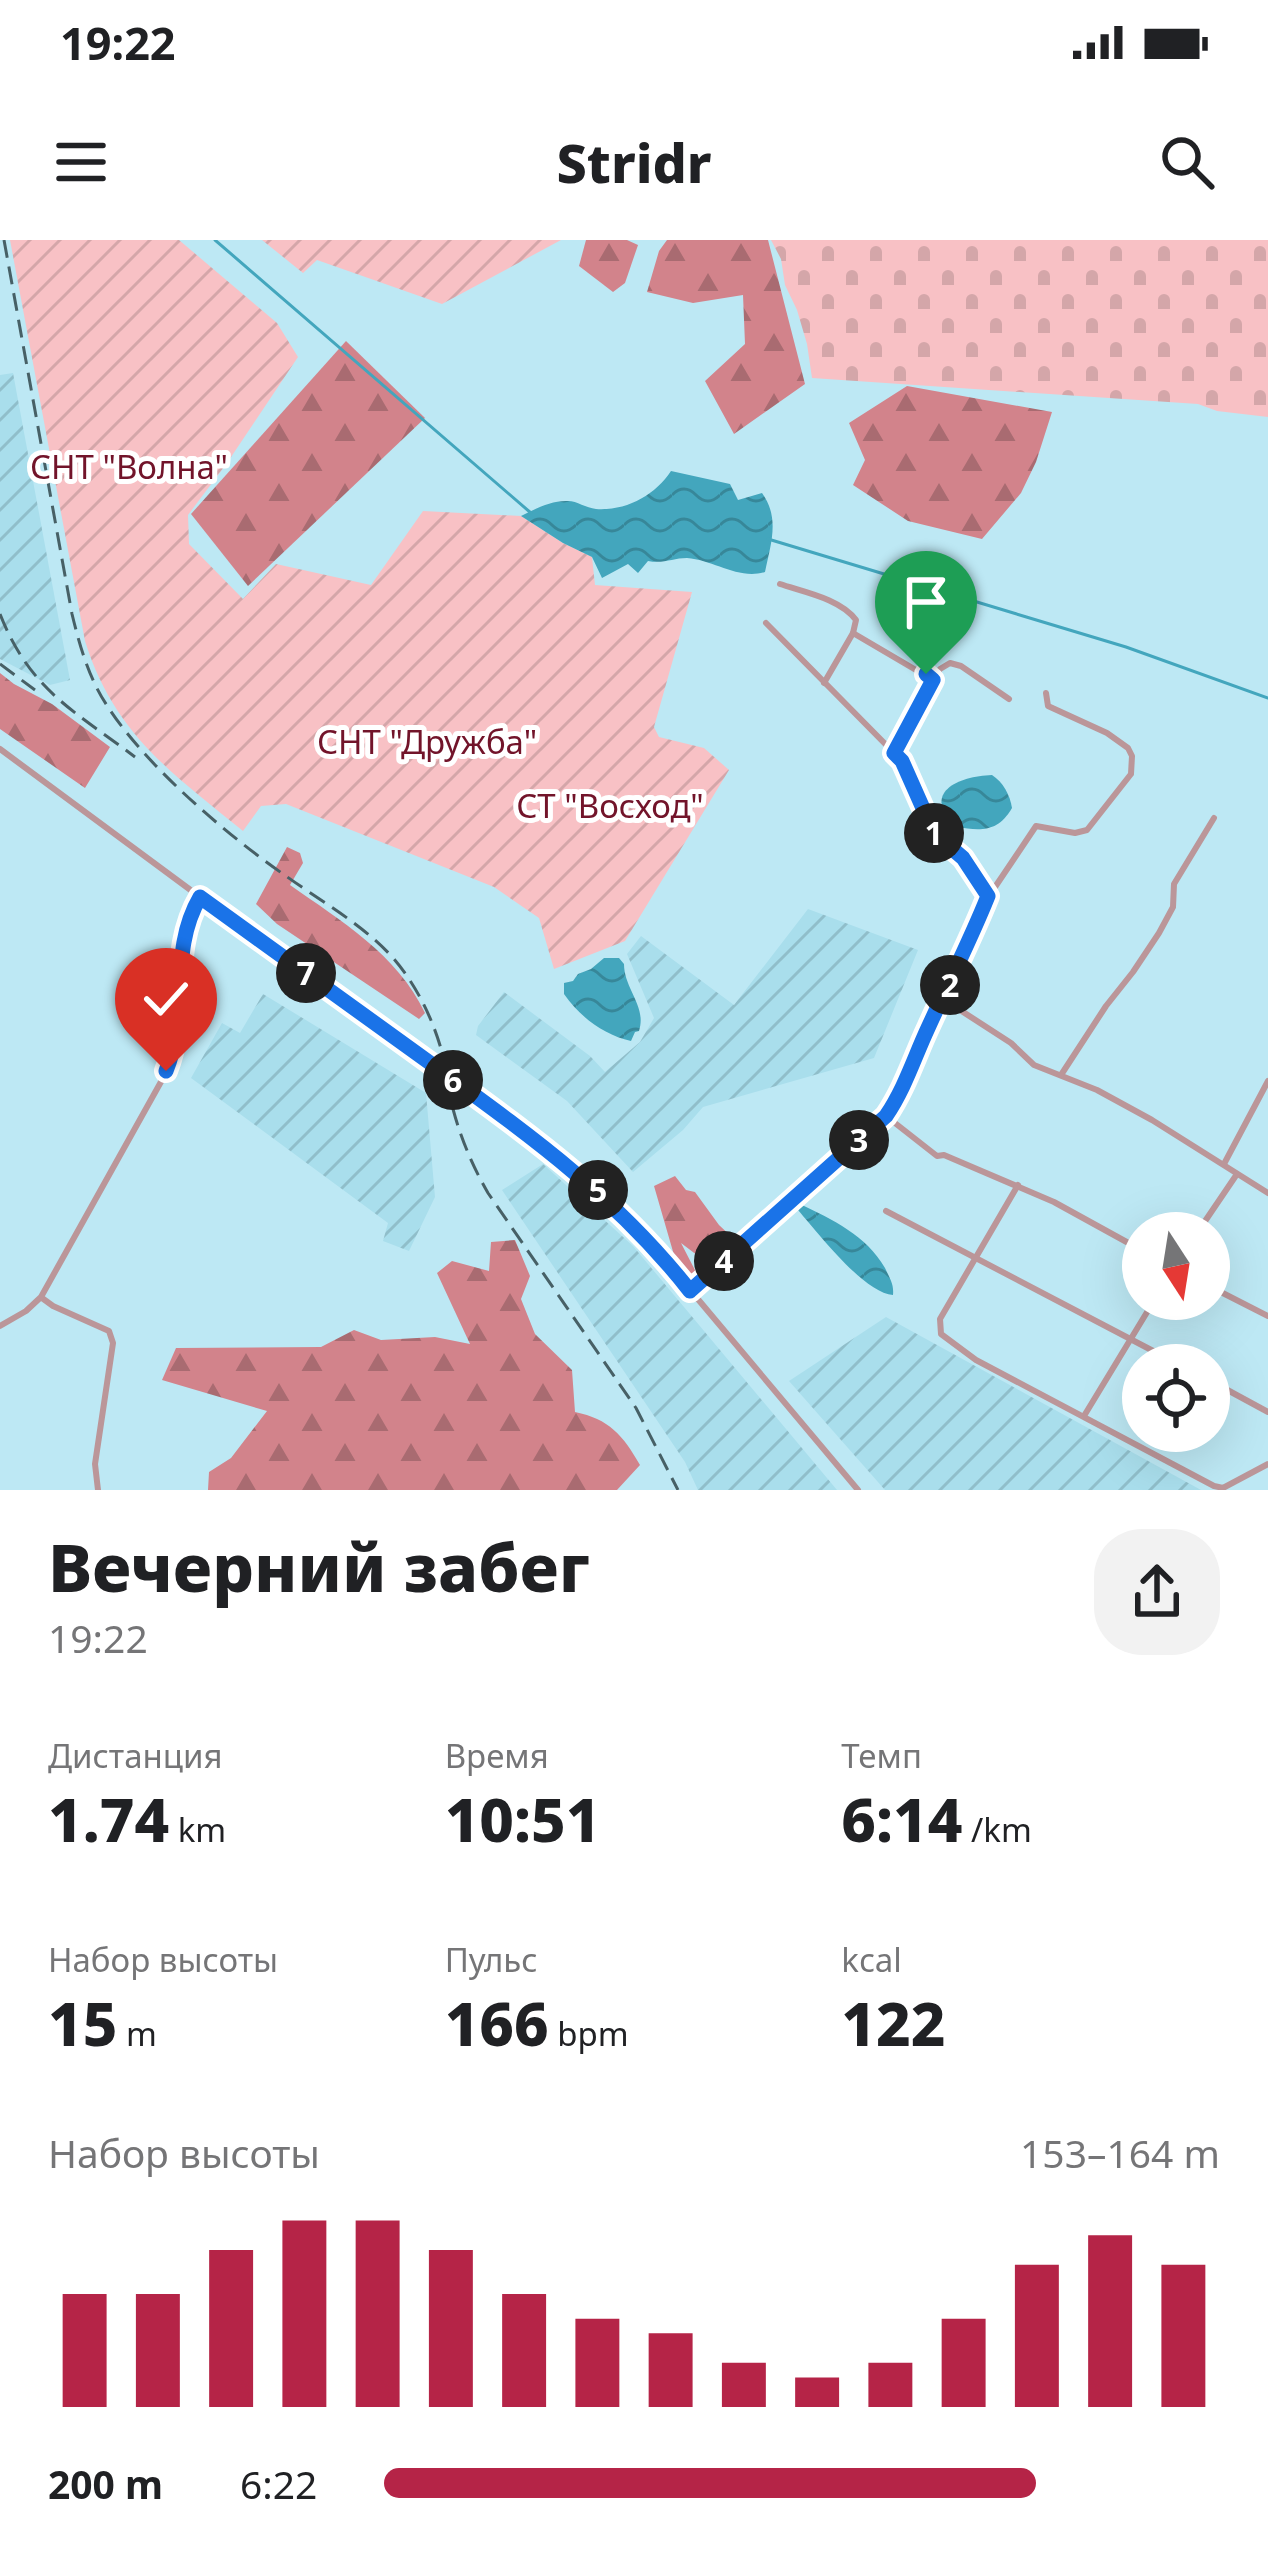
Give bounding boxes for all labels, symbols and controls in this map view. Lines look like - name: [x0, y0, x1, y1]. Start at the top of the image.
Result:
- text: 19:22: [60, 12, 176, 73]
- text: Stridr: [556, 125, 712, 199]
- icon: menu: [48, 129, 114, 195]
- icon: search: [1154, 129, 1220, 195]
- park label: СНТ "Волна": [30, 444, 228, 489]
- pin: [875, 551, 977, 674]
- icon: arrive: [893, 569, 959, 635]
- park label: СНТ "Дружба": [317, 719, 537, 764]
- park label: СТ "Восход": [516, 783, 704, 828]
- pin: 1: [904, 803, 964, 863]
- text: 1: [925, 810, 943, 855]
- pin: 7: [276, 943, 336, 1003]
- pin: [115, 948, 217, 1071]
- text: 7: [297, 950, 315, 995]
- pin: 2: [920, 955, 980, 1015]
- text: 2: [941, 962, 959, 1007]
- icon: check: [133, 966, 199, 1032]
- pin: 6: [423, 1050, 483, 1110]
- text: 6: [444, 1057, 462, 1102]
- pin: 3: [829, 1110, 889, 1170]
- text: 3: [850, 1117, 868, 1162]
- pin: 5: [568, 1160, 628, 1220]
- text: 5: [589, 1167, 607, 1212]
- north arrow: [1122, 1212, 1230, 1320]
- map controls: [1122, 1212, 1230, 1452]
- pin: 4: [694, 1231, 754, 1291]
- text: 4: [715, 1238, 733, 1283]
- button: locate: [1122, 1344, 1230, 1452]
- text: Вечерний забег: [48, 1521, 589, 1611]
- button: share: [1094, 1529, 1220, 1655]
- text: 19:22: [48, 1611, 148, 1664]
- text: Дистанция: [48, 1733, 223, 1778]
- text: Время: [445, 1733, 549, 1778]
- text: Темп: [841, 1733, 922, 1778]
- text: 1.74: [48, 1778, 169, 1860]
- text: 10:51: [445, 1778, 600, 1860]
- text: 6:14: [841, 1778, 962, 1860]
- text: km: [169, 1807, 226, 1852]
- text: /km: [962, 1807, 1032, 1852]
- text: Набор высоты: [48, 1937, 278, 1982]
- text: Пульс: [445, 1937, 538, 1982]
- text: kcal: [841, 1937, 902, 1982]
- text: 15: [48, 1982, 117, 2064]
- text: 166: [445, 1982, 549, 2064]
- text: 122: [841, 1982, 945, 2064]
- text: m: [117, 2011, 157, 2056]
- text: bpm: [549, 2011, 629, 2056]
- text: Набор высоты: [48, 2126, 320, 2179]
- text: 153–164 m: [1020, 2126, 1220, 2179]
- text: 200 m: [48, 2457, 163, 2510]
- text: 6:22: [240, 2457, 317, 2510]

